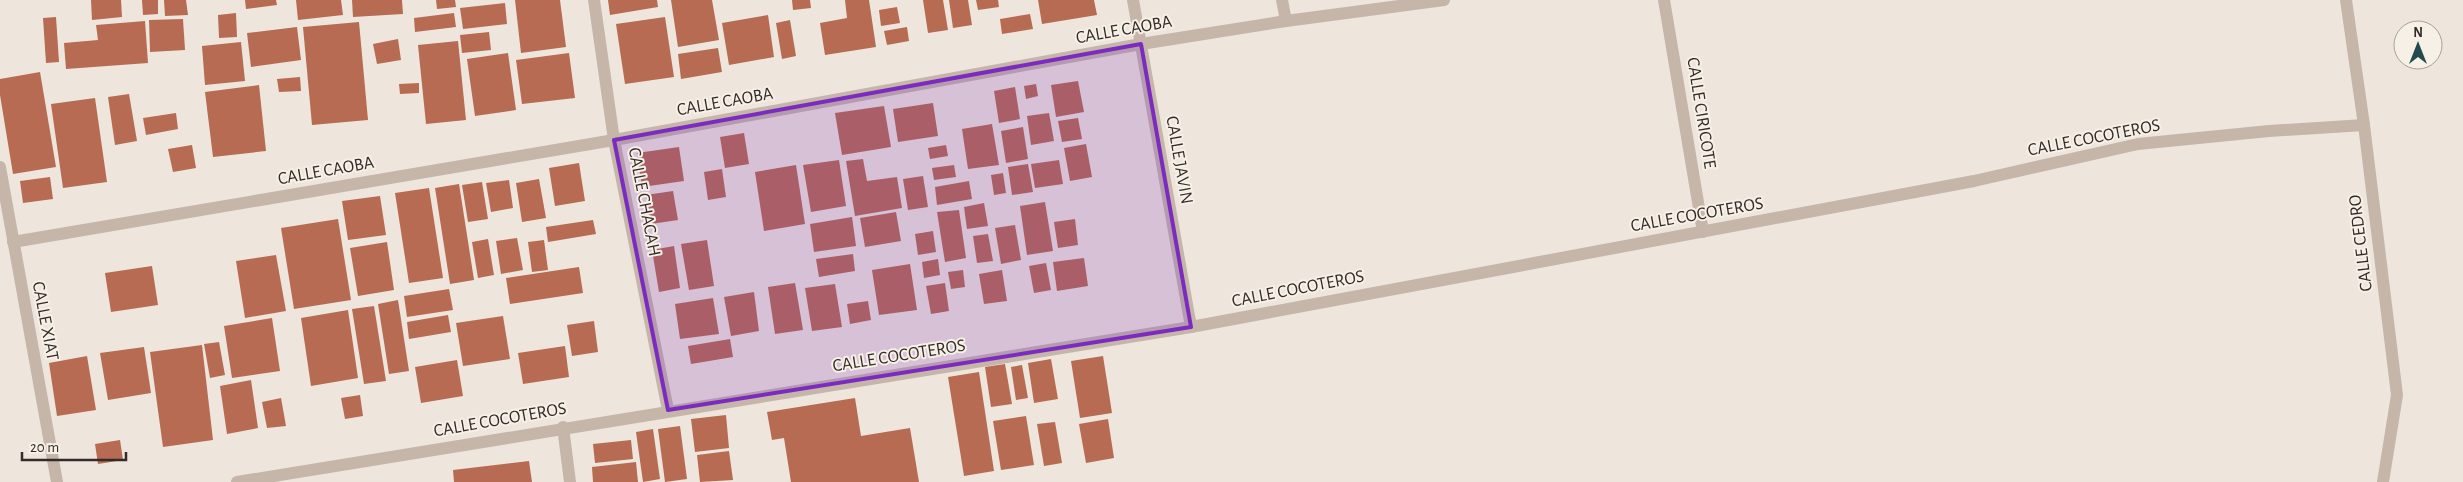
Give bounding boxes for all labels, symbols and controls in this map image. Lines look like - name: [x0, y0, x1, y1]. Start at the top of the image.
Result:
- street label: CALLE CAOBA: [1074, 13, 1174, 47]
- north arrow: [2393, 20, 2443, 70]
- text: N: [2413, 26, 2423, 40]
- street label: CALLE CIRICOTE: [1683, 56, 1719, 170]
- street label: CALLE CAOBA: [675, 85, 775, 119]
- street label: CALLE JAVIN: [1162, 114, 1196, 206]
- street label: CALLE COCOTEROS: [2026, 116, 2162, 160]
- street label: CALLE CHACAH: [625, 146, 663, 258]
- street label: CALLE CAOBA: [276, 154, 376, 188]
- street label: CALLE COCOTEROS: [1629, 194, 1765, 236]
- street label: CALLE CEDRO: [2346, 194, 2376, 292]
- street label: CALLE COCOTEROS: [1230, 267, 1366, 311]
- street label: CALLE XIAT: [29, 280, 62, 362]
- street label: CALLE COCOTEROS: [831, 337, 967, 375]
- street label: CALLE COCOTEROS: [432, 399, 568, 441]
- scale bar: [22, 430, 126, 462]
- text: 20 m: [30, 440, 59, 455]

